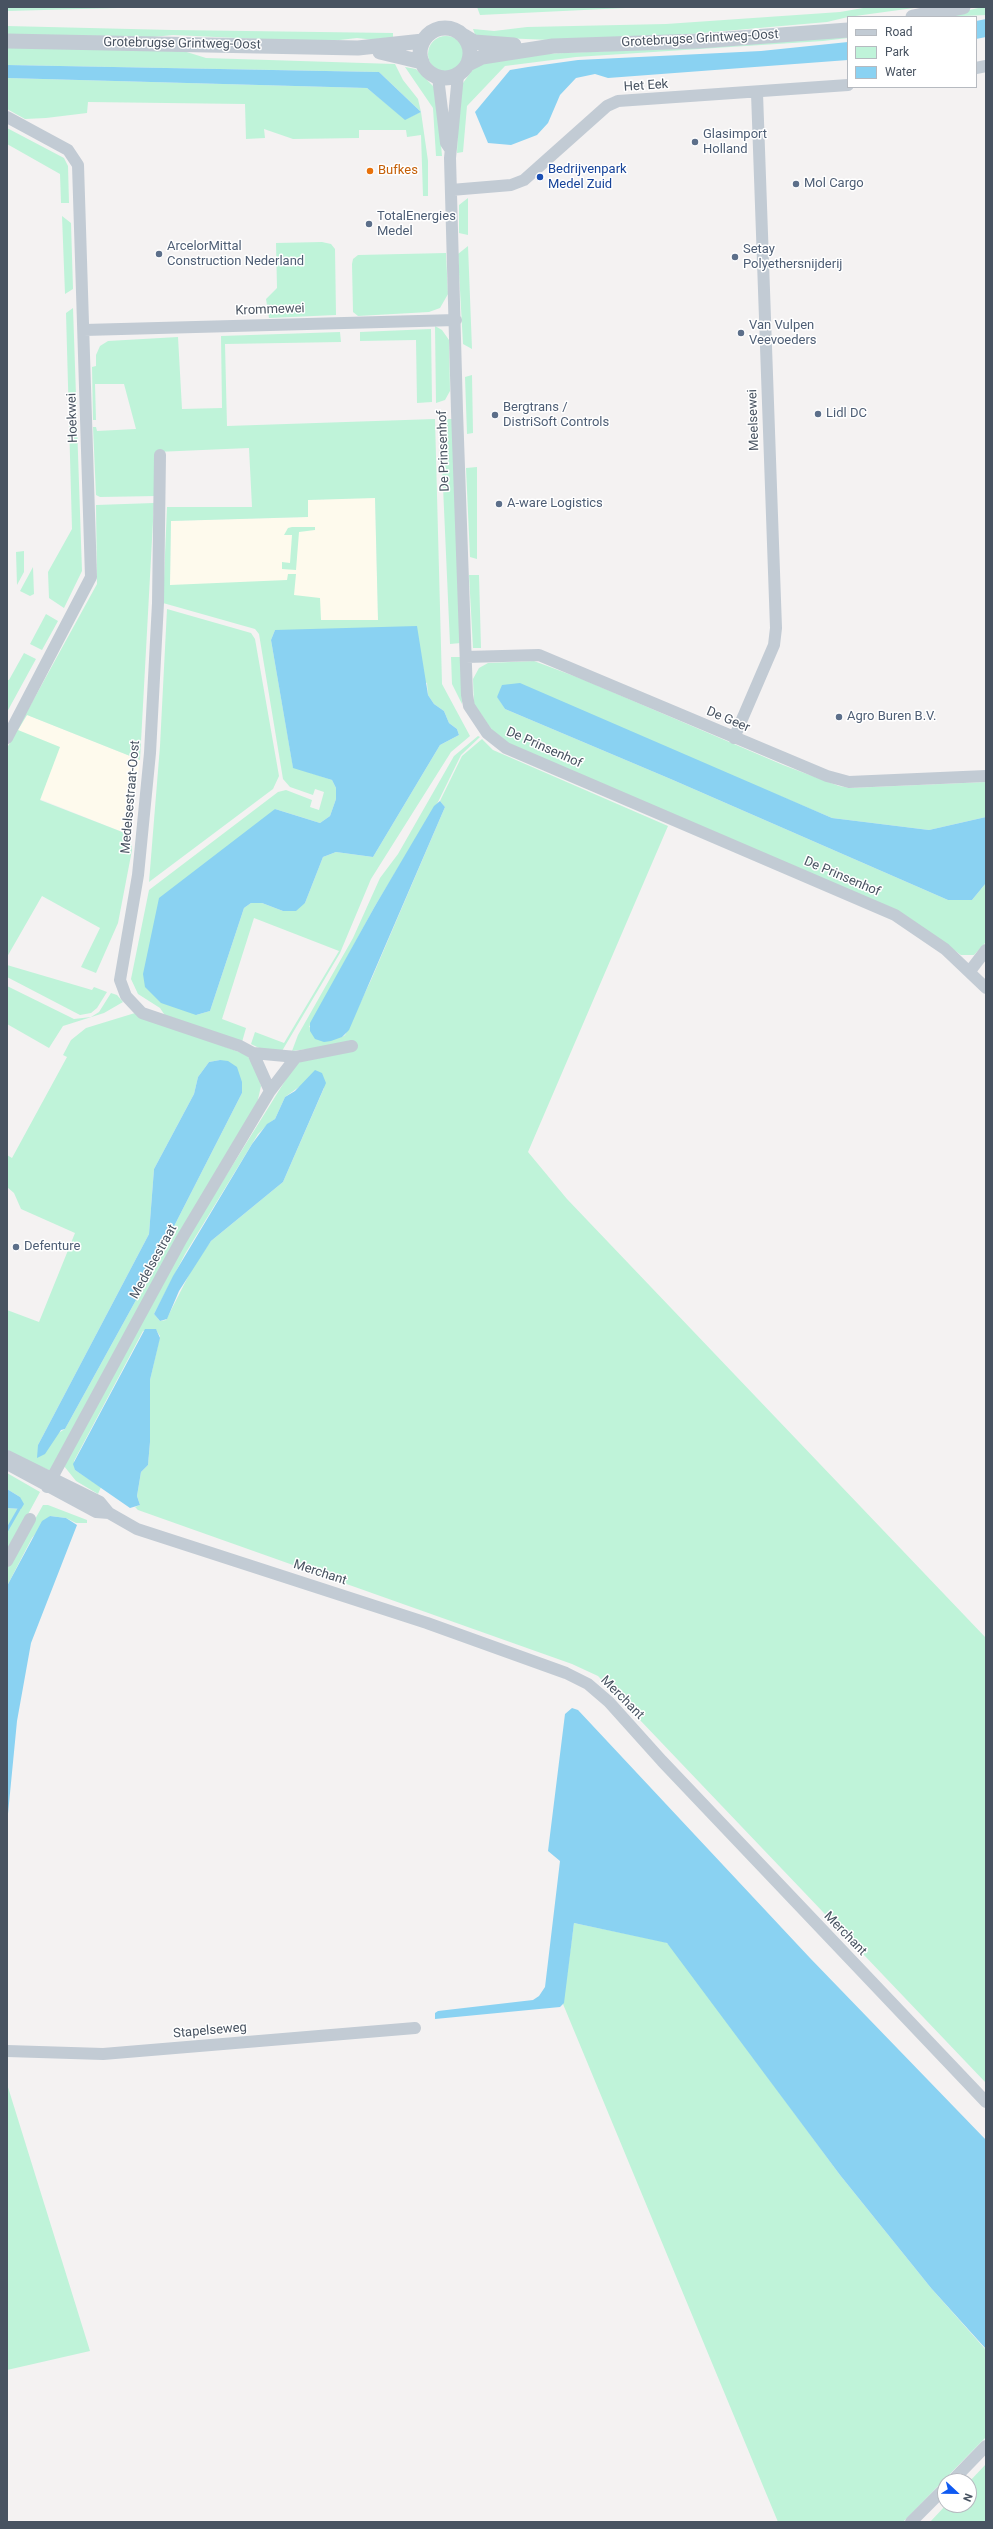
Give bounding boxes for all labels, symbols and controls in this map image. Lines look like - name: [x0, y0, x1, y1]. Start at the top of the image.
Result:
- legend: [847, 16, 977, 88]
- text: Road: [885, 25, 913, 39]
- street label: Grotebrugse Grintweg-Oost: [621, 27, 779, 51]
- street label: Grotebrugse Grintweg-Oost: [103, 35, 261, 53]
- text: Park: [885, 45, 909, 59]
- text: Water: [885, 65, 916, 79]
- street label: Het Eek: [623, 77, 669, 95]
- place label: Glasimport Holland: [703, 127, 767, 158]
- marker: Glasimport Holland: [690, 137, 700, 147]
- place label: Bedrijvenpark Medel Zuid: [548, 162, 627, 193]
- place label: Bufkes: [378, 163, 418, 179]
- marker: Bufkes: [365, 166, 375, 176]
- marker: Bedrijvenpark Medel Zuid: [535, 172, 545, 182]
- place label: Mol Cargo: [804, 176, 864, 192]
- marker: Mol Cargo: [791, 179, 801, 189]
- place label: TotalEnergies Medel: [377, 209, 456, 240]
- marker: TotalEnergies Medel: [364, 219, 374, 229]
- place label: ArcelorMittal Construction Nederland: [167, 239, 304, 270]
- place label: Setay Polyethersnijderij: [743, 242, 842, 273]
- marker: ArcelorMittal Construction Nederland: [154, 249, 164, 259]
- marker: Setay Polyethersnijderij: [730, 252, 740, 262]
- street label: Krommewei: [235, 301, 305, 319]
- place label: Van Vulpen Veevoeders: [749, 318, 817, 349]
- marker: Van Vulpen Veevoeders: [736, 328, 746, 338]
- street label: Meelsewei: [745, 389, 763, 451]
- street label: Hoekwei: [64, 393, 82, 443]
- place label: Bergtrans / DistriSoft Controls: [503, 400, 609, 431]
- place label: Lidl DC: [826, 406, 867, 422]
- marker: Lidl DC: [813, 409, 823, 419]
- street label: De Prinsenhof: [435, 410, 453, 492]
- marker: Bergtrans / DistriSoft Controls: [490, 410, 500, 420]
- place label: A-ware Logistics: [507, 496, 603, 512]
- marker: A-ware Logistics: [494, 499, 504, 509]
- street label: De Geer: [704, 704, 752, 736]
- place label: Agro Buren B.V.: [847, 709, 936, 725]
- marker: Agro Buren B.V.: [834, 712, 844, 722]
- street label: De Prinsenhof: [504, 724, 584, 772]
- street label: Medelsestraat-Oost: [118, 740, 144, 854]
- street label: De Prinsenhof: [801, 854, 883, 900]
- street label: Medelsestraat: [127, 1222, 181, 1302]
- place label: Defenture: [24, 1239, 80, 1255]
- marker: Defenture: [11, 1242, 21, 1252]
- street label: Merchant: [291, 1557, 349, 1589]
- street label: Merchant: [597, 1673, 647, 1723]
- street label: Merchant: [820, 1909, 870, 1959]
- street label: Stapelseweg: [172, 2020, 248, 2042]
- north arrow: [937, 2473, 977, 2513]
- text: N: [960, 2491, 975, 2503]

